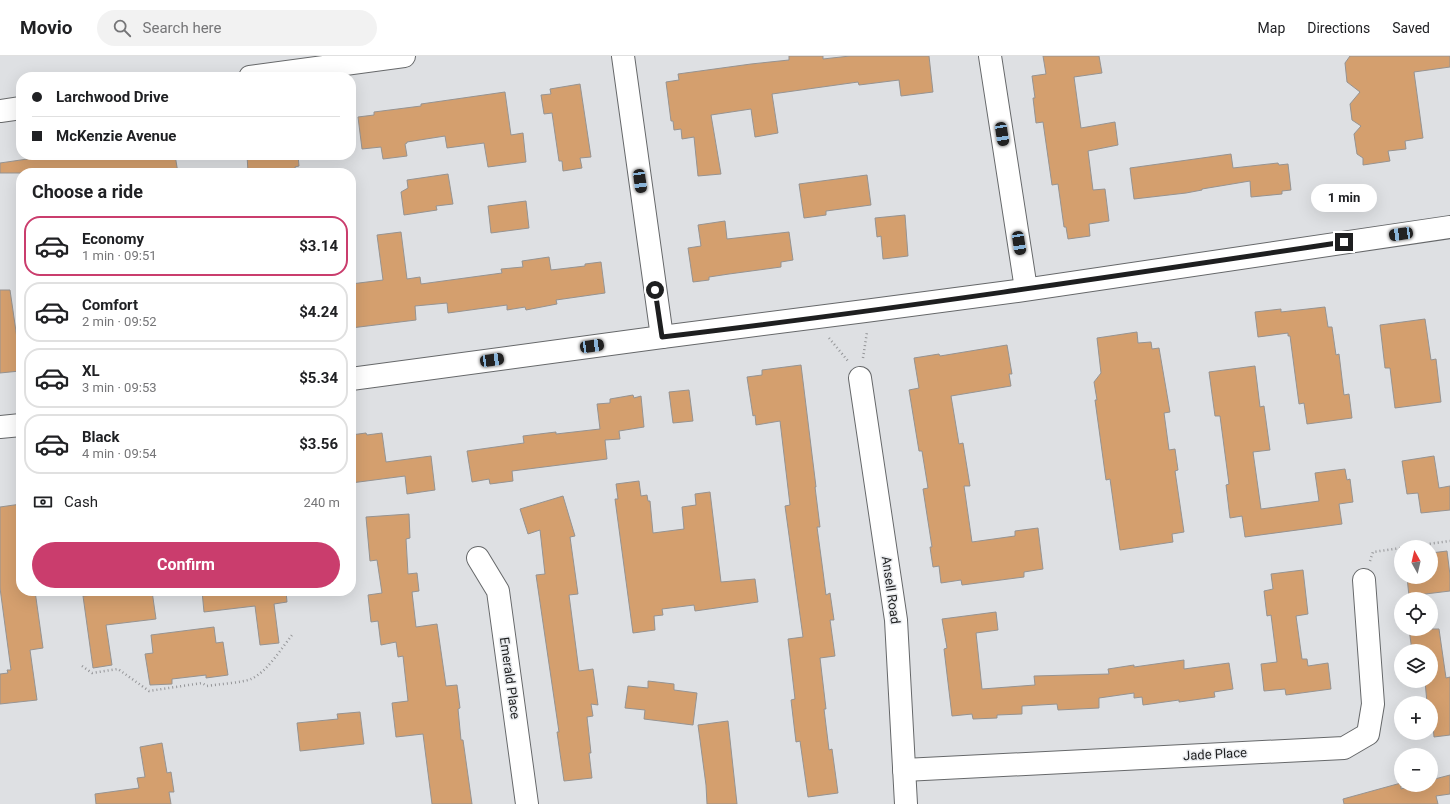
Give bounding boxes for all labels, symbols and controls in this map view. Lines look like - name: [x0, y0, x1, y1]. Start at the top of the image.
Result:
- search box: [97, 10, 377, 46]
- text: Movio: [20, 16, 73, 39]
- icon: search: [111, 17, 133, 39]
- text: Search here: [143, 19, 222, 37]
- text: Map: [1258, 20, 1285, 36]
- text: Directions: [1307, 20, 1370, 36]
- text: Saved: [1392, 20, 1430, 36]
- text: Larchwood Drive: [56, 88, 169, 106]
- car: [994, 121, 1010, 147]
- text: McKenzie Avenue: [56, 127, 176, 145]
- car: [632, 168, 648, 194]
- text: Choose a ride: [32, 181, 143, 202]
- callout: 1 min: [1311, 184, 1377, 212]
- text: 1 min: [1328, 190, 1360, 205]
- car: [1388, 226, 1414, 242]
- icon: car: [34, 228, 70, 264]
- text: Economy: [82, 230, 144, 248]
- car: [1011, 230, 1027, 256]
- route end: [1335, 233, 1353, 251]
- text: $3.14: [299, 237, 338, 255]
- text: 1 min · 09:51: [82, 248, 157, 263]
- route start: [646, 281, 664, 299]
- icon: car: [34, 294, 70, 330]
- text: Comfort: [82, 296, 138, 314]
- text: $4.24: [299, 303, 338, 321]
- text: 2 min · 09:52: [82, 314, 157, 329]
- car: [579, 338, 605, 354]
- car: [479, 352, 505, 368]
- icon: car: [34, 360, 70, 396]
- text: XL: [82, 362, 100, 380]
- text: $5.34: [299, 369, 338, 387]
- text: 3 min · 09:53: [82, 380, 157, 395]
- icon: car: [34, 426, 70, 462]
- text: Black: [82, 428, 119, 446]
- text: $3.56: [299, 435, 338, 453]
- text: 4 min · 09:54: [82, 446, 157, 461]
- icon: cash: [32, 491, 54, 513]
- text: Cash: [64, 493, 98, 511]
- text: 240 m: [303, 495, 340, 510]
- north arrow: [1394, 540, 1438, 584]
- map controls: [1394, 540, 1438, 792]
- button: Confirm: [32, 542, 340, 588]
- street label: Ansell Road: [879, 555, 903, 625]
- button: locate: [1394, 592, 1438, 636]
- street label: Emerald Place: [497, 636, 523, 720]
- button: layers: [1394, 644, 1438, 688]
- button: +: [1394, 696, 1438, 740]
- street label: Jade Place: [1183, 745, 1247, 763]
- button: −: [1394, 748, 1438, 792]

